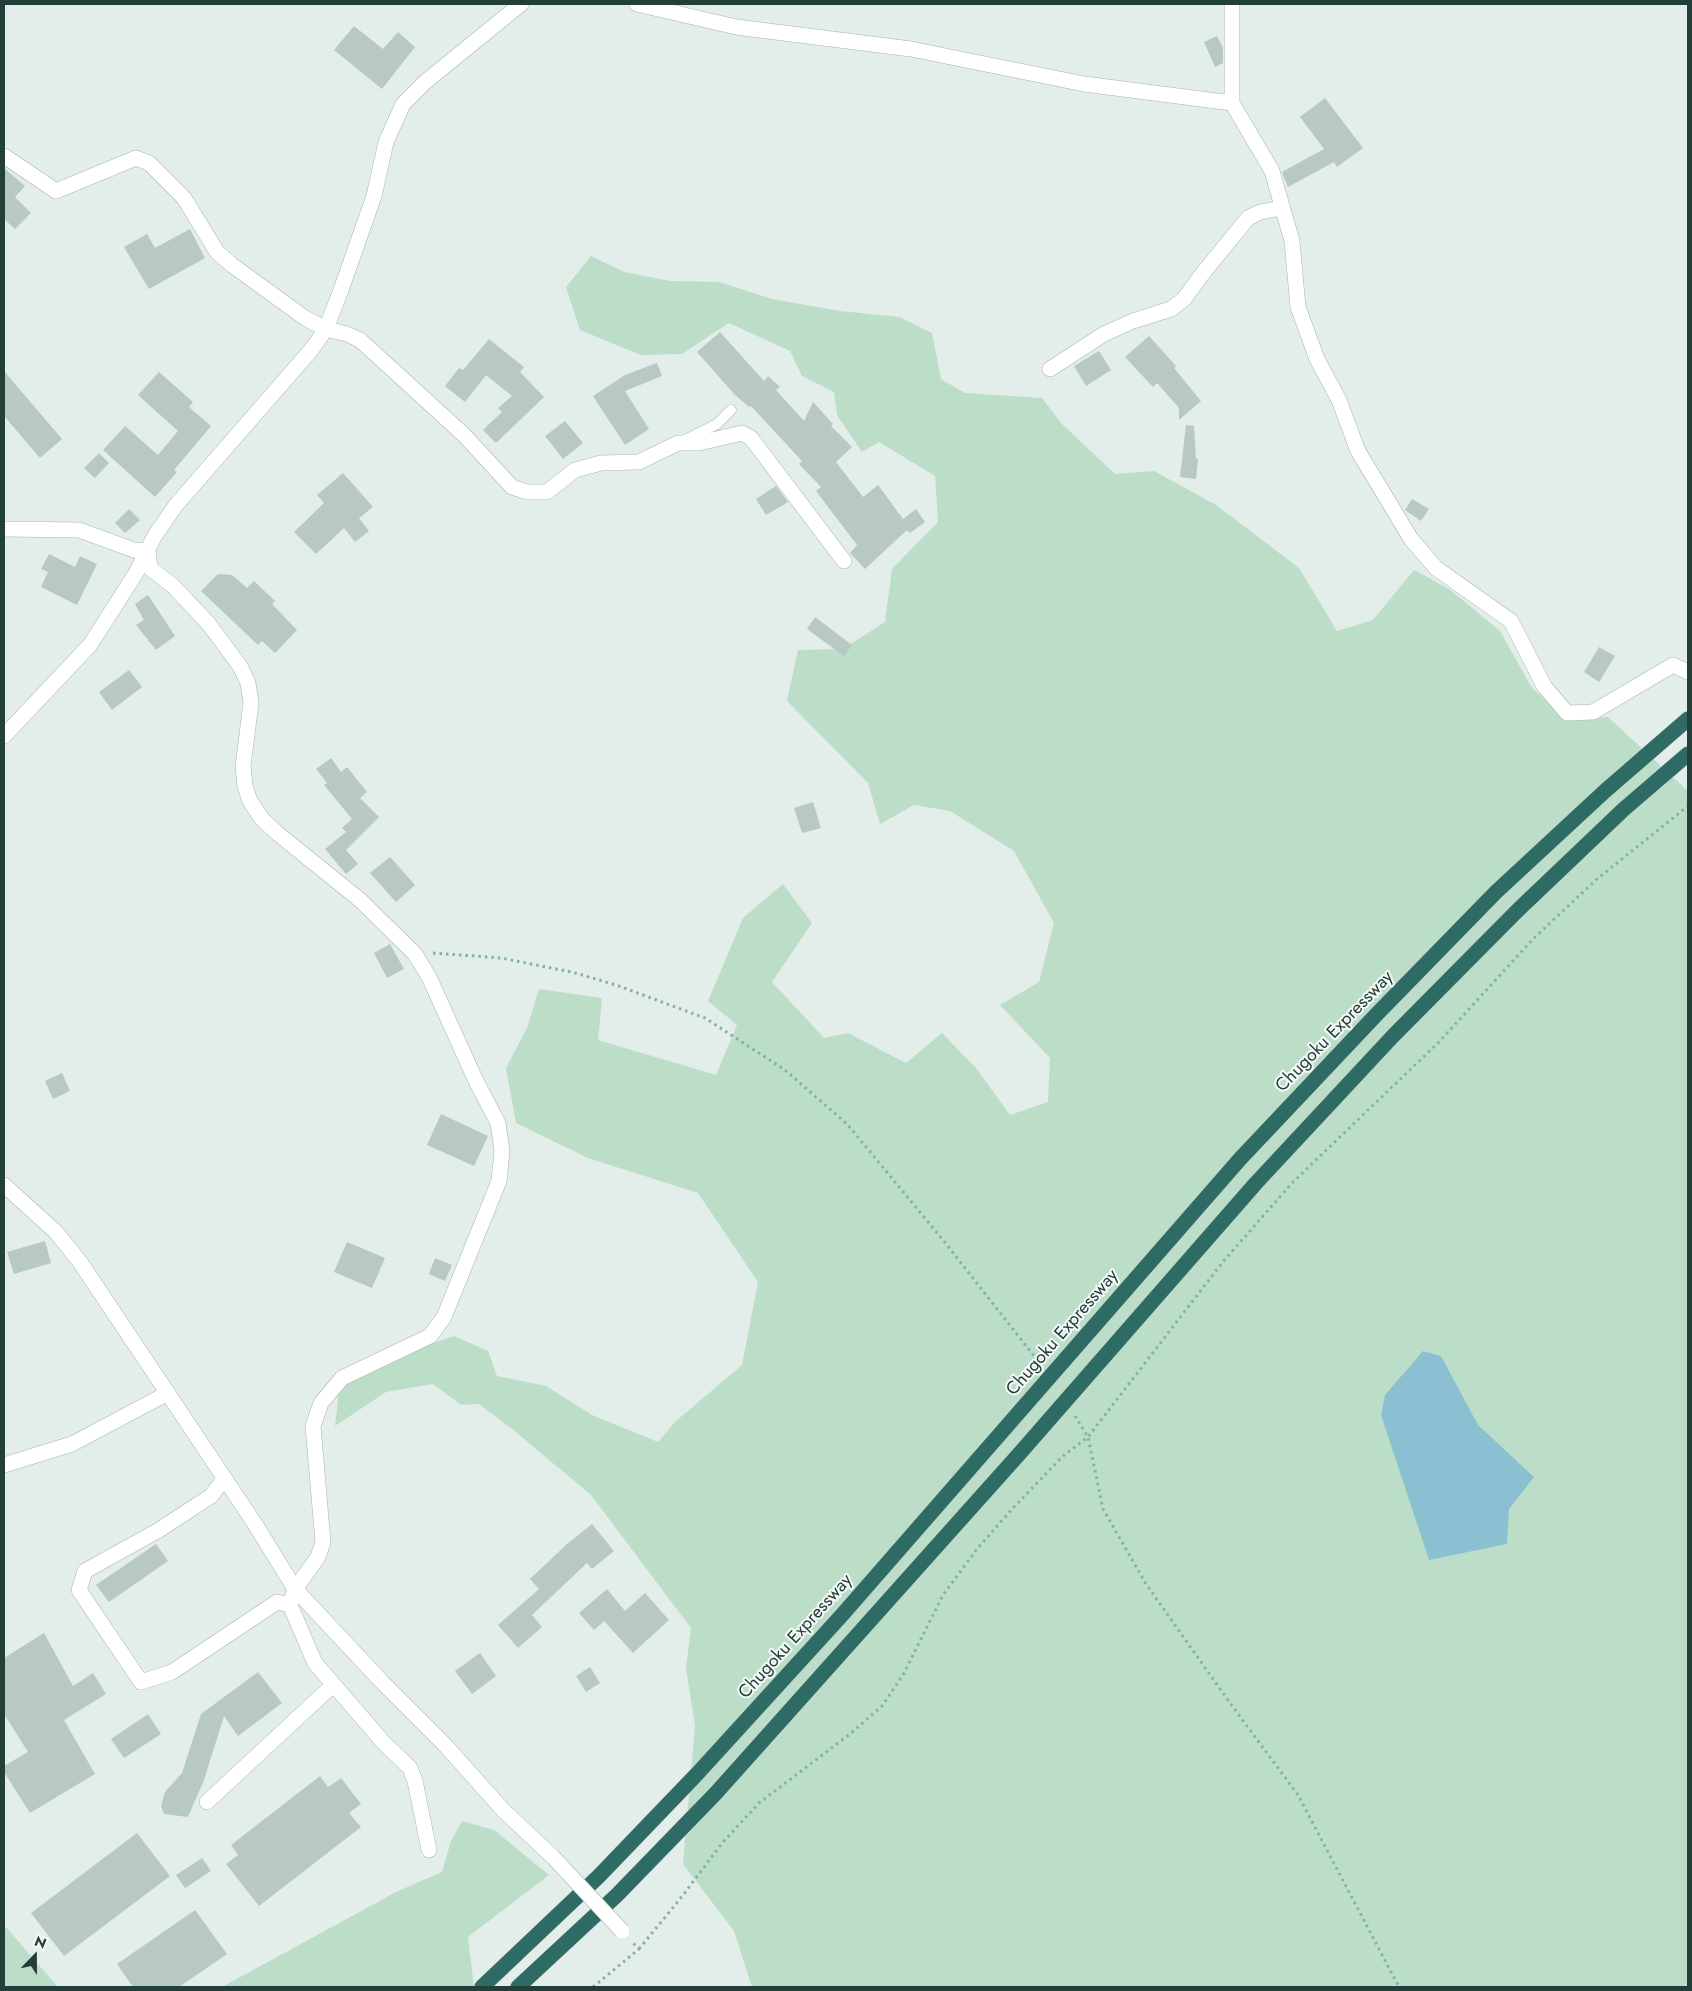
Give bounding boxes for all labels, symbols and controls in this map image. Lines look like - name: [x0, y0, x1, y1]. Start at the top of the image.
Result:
- street label: Chugoku Expressway: [1272, 967, 1398, 1097]
- street label: Chugoku Expressway: [1002, 1266, 1124, 1400]
- street label: Chugoku Expressway: [734, 1570, 858, 1704]
- north arrow: [10, 1931, 60, 1981]
- text: N: [32, 1931, 50, 1953]

